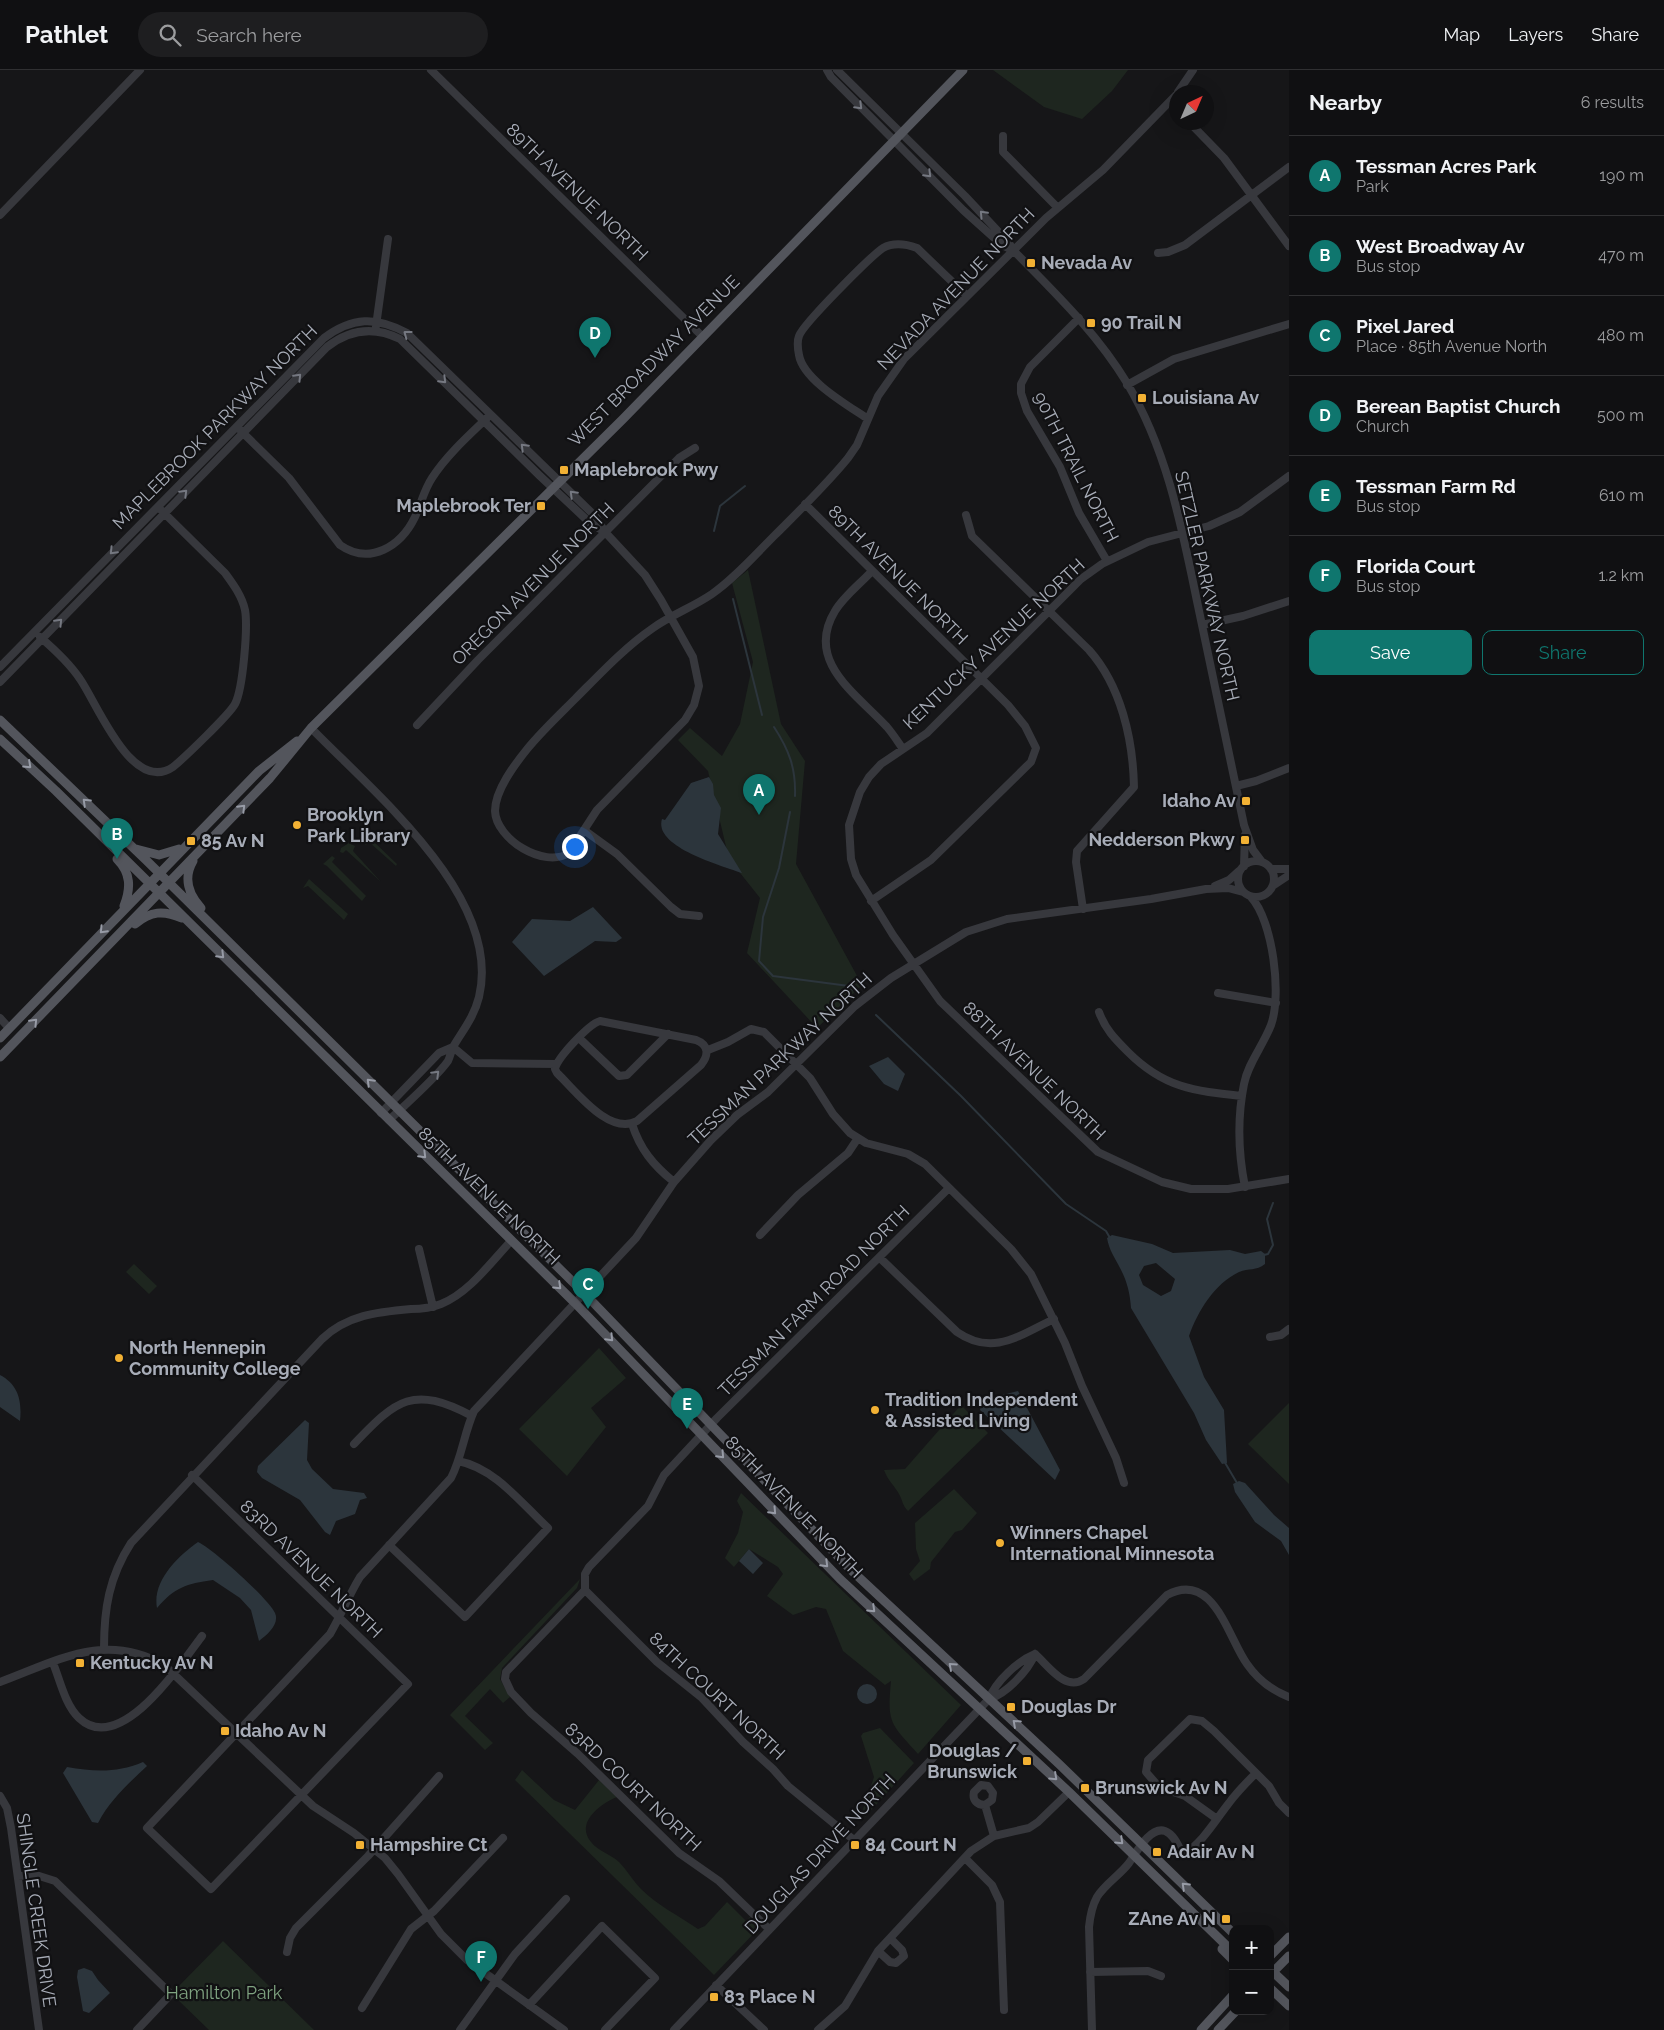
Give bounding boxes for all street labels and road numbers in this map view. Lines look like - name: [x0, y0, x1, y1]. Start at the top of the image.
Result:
- street label: 89TH AVENUE NORTH: [502, 118, 653, 265]
- street label: NEVADA AVENUE NORTH: [873, 203, 1039, 374]
- street label: WEST BROADWAY AVENUE: [563, 270, 745, 452]
- street label: MAPLEBROOK PARKWAY NORTH: [108, 320, 321, 533]
- street label: 90TH TRAIL NORTH: [1029, 388, 1123, 545]
- street label: SETZLER PARKWAY NORTH: [1171, 469, 1244, 703]
- street label: OREGON AVENUE NORTH: [447, 498, 618, 669]
- street label: 89TH AVENUE NORTH: [824, 500, 973, 649]
- street label: KENTUCKY AVENUE NORTH: [898, 554, 1089, 733]
- street label: TESSMAN PARKWAY NORTH: [683, 968, 876, 1149]
- street label: 88TH AVENUE NORTH: [959, 997, 1110, 1144]
- street label: 85TH AVENUE NORTH: [414, 1122, 565, 1269]
- street label: TESSMAN FARM ROAD NORTH: [714, 1201, 914, 1401]
- street label: 85TH AVENUE NORTH: [721, 1431, 868, 1582]
- street label: 83RD AVENUE NORTH: [236, 1495, 387, 1642]
- street label: 84TH COURT NORTH: [645, 1627, 790, 1764]
- street label: 83RD COURT NORTH: [561, 1718, 706, 1855]
- street label: DOUGLAS DRIVE NORTH: [740, 1769, 899, 1938]
- street label: SHINGLE CREEK DRIVE: [12, 1812, 61, 2008]

